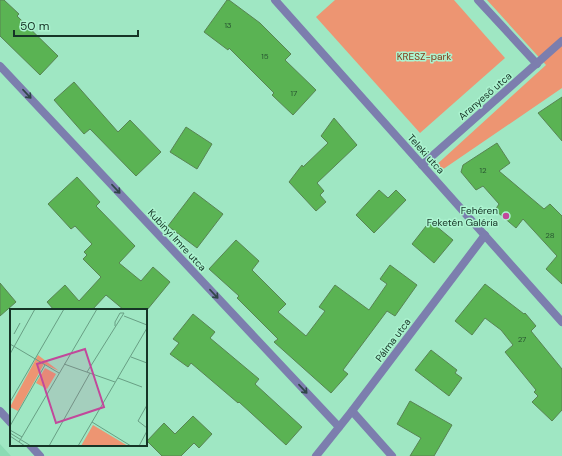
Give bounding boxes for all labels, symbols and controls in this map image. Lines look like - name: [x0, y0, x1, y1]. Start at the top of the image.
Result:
- scale bar: [14, 12, 138, 38]
- text: 50 m: [20, 18, 49, 34]
- house number: 13: [224, 20, 232, 30]
- park label: KRESZ-park: [397, 50, 451, 63]
- house number: 15: [261, 51, 269, 61]
- street label: Aranyeső utca: [456, 69, 514, 123]
- house number: 17: [291, 88, 297, 98]
- one-way arrow: [22, 89, 31, 99]
- street label: Teleki utca: [405, 131, 447, 177]
- house number: 12: [479, 165, 487, 175]
- one-way arrow: [111, 184, 120, 194]
- place label: Fehéren Feketén Galéria: [427, 204, 498, 229]
- street label: Kubinyi Imre utca: [145, 206, 209, 274]
- marker: Fehéren Feketén Galéria: [501, 211, 511, 221]
- house number: 28: [545, 230, 555, 240]
- one-way arrow: [209, 289, 219, 299]
- inset map: [10, 309, 147, 446]
- street label: Pálma utca: [372, 316, 414, 364]
- house number: 27: [518, 334, 526, 344]
- one-way arrow: [298, 384, 308, 394]

